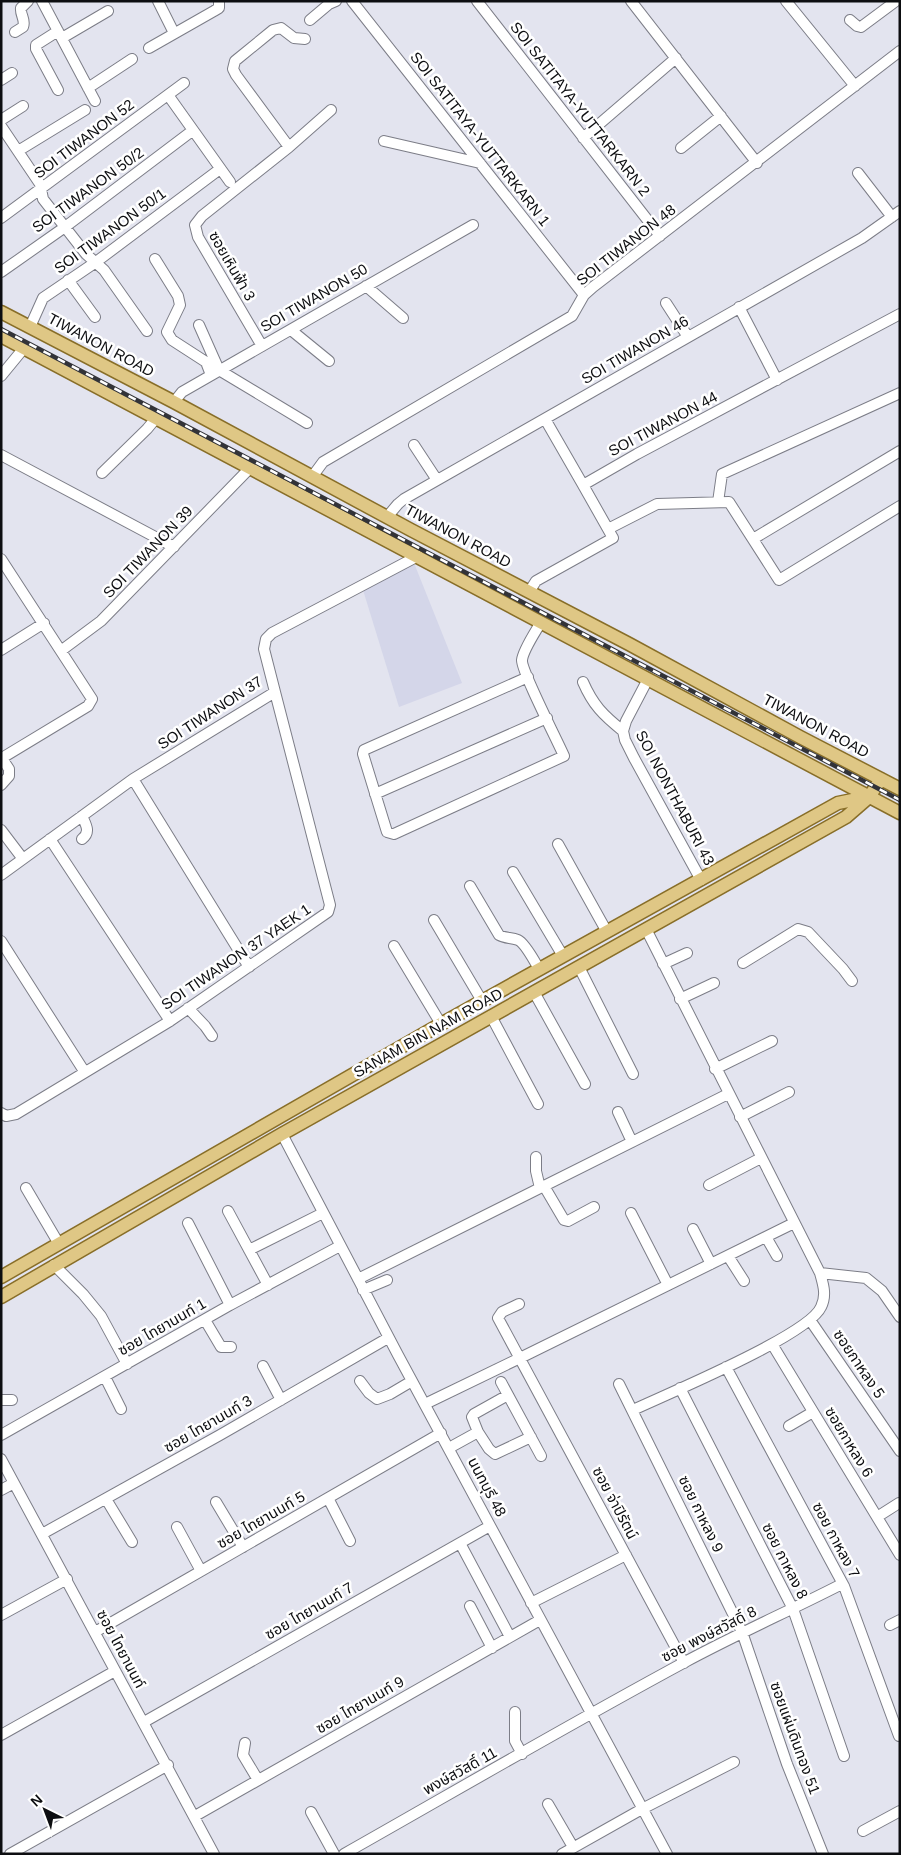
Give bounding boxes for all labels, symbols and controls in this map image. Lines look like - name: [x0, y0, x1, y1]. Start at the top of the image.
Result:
- street label: SOI SATITAYA-YUTTARKARN 2: [507, 18, 654, 199]
- street label: SOI SATITAYA-YUTTARKARN 1: [407, 48, 554, 229]
- street label: SOI TIWANON 52: [30, 95, 137, 182]
- street label: SOI TIWANON 50/2: [29, 144, 147, 236]
- street label: SOI TIWANON 50/1: [51, 185, 169, 277]
- street label: SOI TIWANON 48: [573, 201, 679, 289]
- street label: ซอยเหินฟ้า 3: [206, 228, 259, 303]
- street label: SOI TIWANON 50: [257, 260, 370, 335]
- street label: TIWANON ROAD: [45, 309, 157, 380]
- street label: SOI TIWANON 46: [578, 312, 691, 387]
- street label: SOI TIWANON 44: [605, 388, 720, 459]
- street label: TIWANON ROAD: [402, 500, 514, 571]
- street label: SOI TIWANON 39: [100, 502, 196, 601]
- street label: SOI TIWANON 37: [154, 673, 265, 753]
- street label: TIWANON ROAD: [760, 690, 872, 761]
- street label: SOI NONTHABURI 43: [633, 728, 718, 868]
- street label: SOI TIWANON 37 YAEK 1: [158, 900, 314, 1013]
- street label: SANAM BIN NAM ROAD: [350, 984, 505, 1081]
- street label: ซอย ไทยานนท์ 1: [115, 1295, 209, 1359]
- street label: ซอยกาหลง 5: [830, 1326, 889, 1401]
- street label: ซอย ไทยานนท์ 3: [161, 1392, 255, 1456]
- street label: ซอยกาหลง 6: [822, 1404, 877, 1480]
- street label: นนทบุรี 48: [464, 1454, 510, 1520]
- street label: ซอย จ่าปิรัตน์: [589, 1464, 642, 1542]
- street label: ซอย กาหลง 9: [676, 1473, 727, 1555]
- street label: ซอย ไทยานนท์ 5: [214, 1488, 308, 1552]
- street label: ซอย กาหลง 7: [809, 1499, 863, 1580]
- street label: ซอย กาหลง 8: [759, 1520, 812, 1602]
- street label: ซอย ไทยานนท์ 7: [262, 1579, 356, 1643]
- street label: ซอย พงษ์สวัสดิ์ 8: [658, 1602, 759, 1665]
- street label: ซอย ไทยานนท์: [94, 1607, 149, 1691]
- street label: ซอย ไทยานนท์ 9: [313, 1673, 407, 1737]
- street label: ซอยแผ่นดินทอง 51: [767, 1679, 824, 1796]
- street label: พงษ์สวัสดิ์ 11: [420, 1743, 500, 1798]
- north arrow: [20, 1785, 70, 1835]
- text: N: [27, 1791, 45, 1810]

